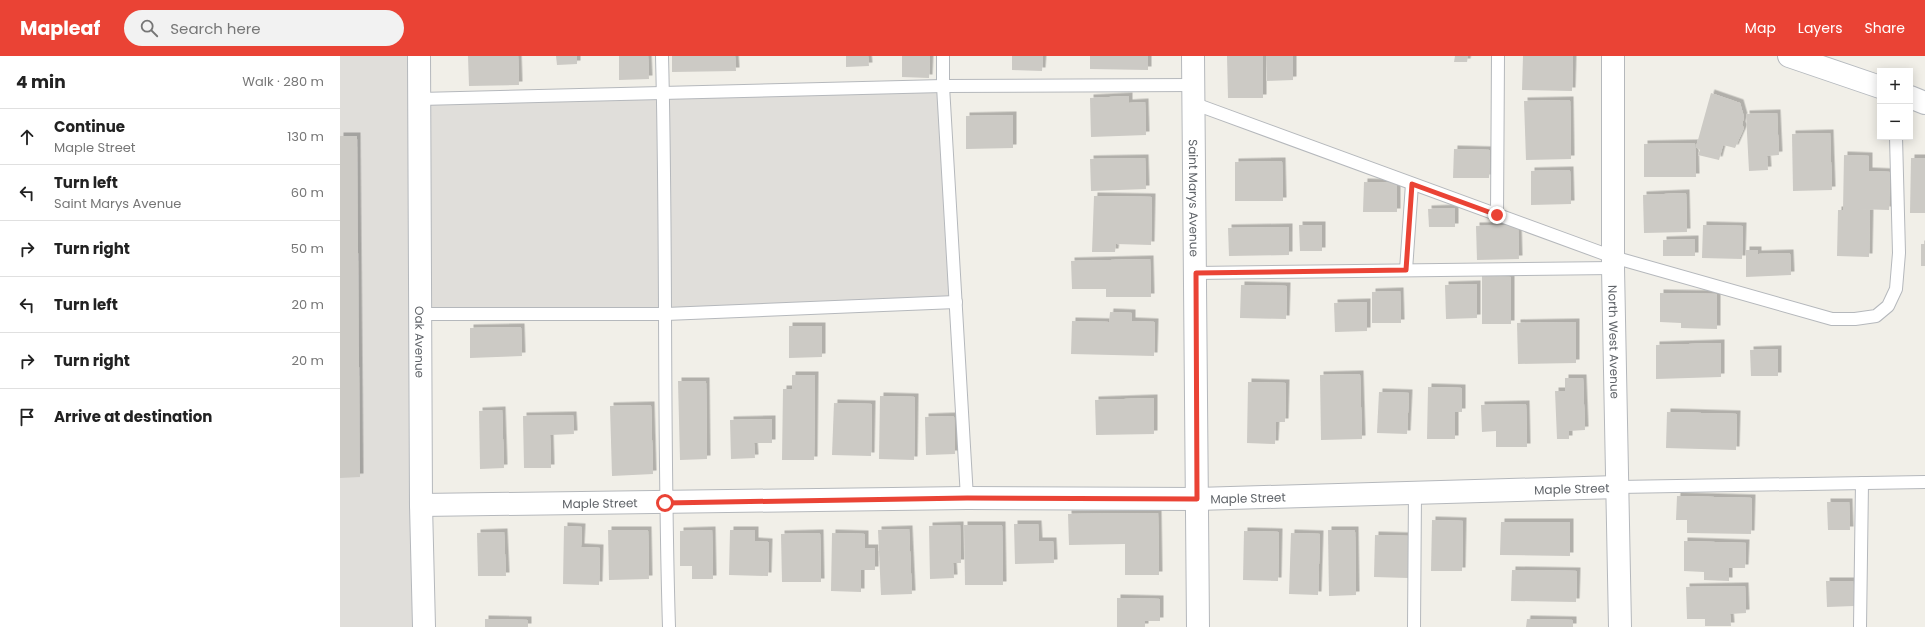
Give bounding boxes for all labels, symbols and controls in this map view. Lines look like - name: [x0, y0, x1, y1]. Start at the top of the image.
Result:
- search box: [124, 10, 404, 46]
- text: Mapleaf: [20, 15, 100, 42]
- icon: search: [138, 17, 160, 39]
- text: Search here: [170, 18, 261, 39]
- text: Map: [1745, 18, 1776, 38]
- text: Layers: [1798, 18, 1842, 38]
- text: Share: [1864, 18, 1905, 38]
- map controls: [1877, 68, 1913, 140]
- button: +: [1877, 68, 1913, 104]
- text: 4 min: [16, 70, 66, 94]
- text: Walk · 280 m: [242, 72, 324, 91]
- button: −: [1877, 104, 1913, 140]
- text: Continue: [54, 116, 125, 137]
- icon: ahead: [16, 126, 38, 148]
- text: 130 m: [287, 127, 324, 146]
- text: Maple Street: [54, 138, 136, 157]
- street label: Saint Marys Avenue: [1185, 139, 1203, 257]
- text: Turn left: [54, 172, 118, 193]
- icon: left: [16, 182, 38, 204]
- text: 60 m: [291, 183, 324, 202]
- text: Saint Marys Avenue: [54, 194, 181, 213]
- route end: [1488, 206, 1506, 224]
- icon: right: [16, 238, 38, 260]
- text: Turn right: [54, 238, 130, 259]
- text: 50 m: [291, 239, 324, 258]
- street label: North West Avenue: [1605, 285, 1624, 399]
- icon: left: [16, 294, 38, 316]
- text: Turn left: [54, 294, 118, 315]
- text: 20 m: [291, 295, 324, 314]
- street label: Oak Avenue: [412, 306, 429, 378]
- icon: right: [16, 350, 38, 372]
- text: Turn right: [54, 350, 130, 371]
- text: 20 m: [291, 351, 324, 370]
- icon: arrive: [16, 406, 38, 428]
- text: Arrive at destination: [54, 406, 212, 427]
- street label: Maple Street: [1534, 479, 1610, 498]
- street label: Maple Street: [1210, 488, 1286, 507]
- street label: Maple Street: [562, 494, 638, 512]
- route start: [656, 494, 674, 512]

